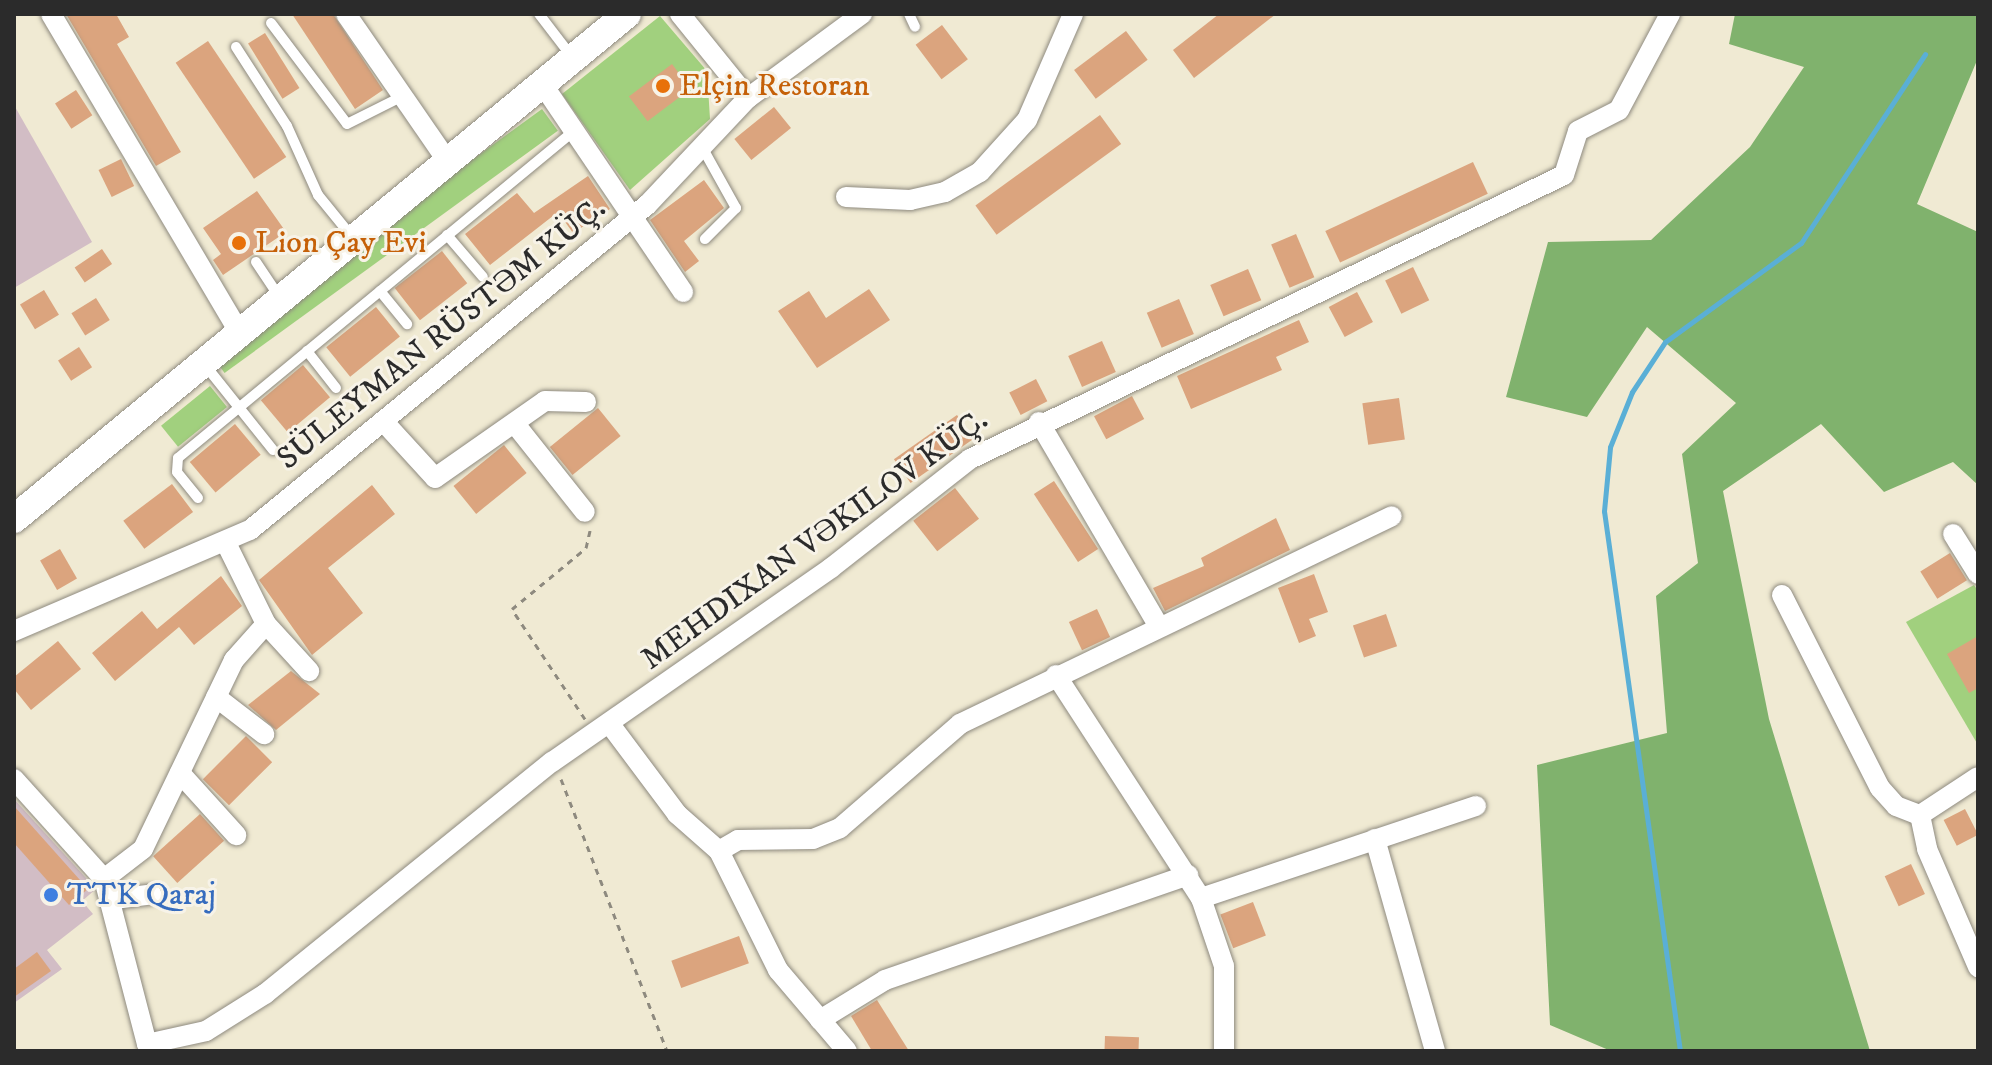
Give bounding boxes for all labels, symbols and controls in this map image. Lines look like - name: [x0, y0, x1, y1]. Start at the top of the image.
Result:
- place label: Elçin Restoran: [679, 67, 870, 105]
- marker: Elçin Restoran: [654, 77, 672, 95]
- street label: SÜLEYMAN RÜSTƏM KÜÇ.: [270, 190, 614, 478]
- place label: Lion Çay Evi: [255, 224, 427, 262]
- marker: Lion Çay Evi: [230, 234, 248, 252]
- street label: MEHDIXAN VƏKILOV KÜÇ.: [634, 401, 996, 679]
- place label: TTK Qaraj: [67, 876, 216, 914]
- marker: TTK Qaraj: [42, 886, 60, 904]

